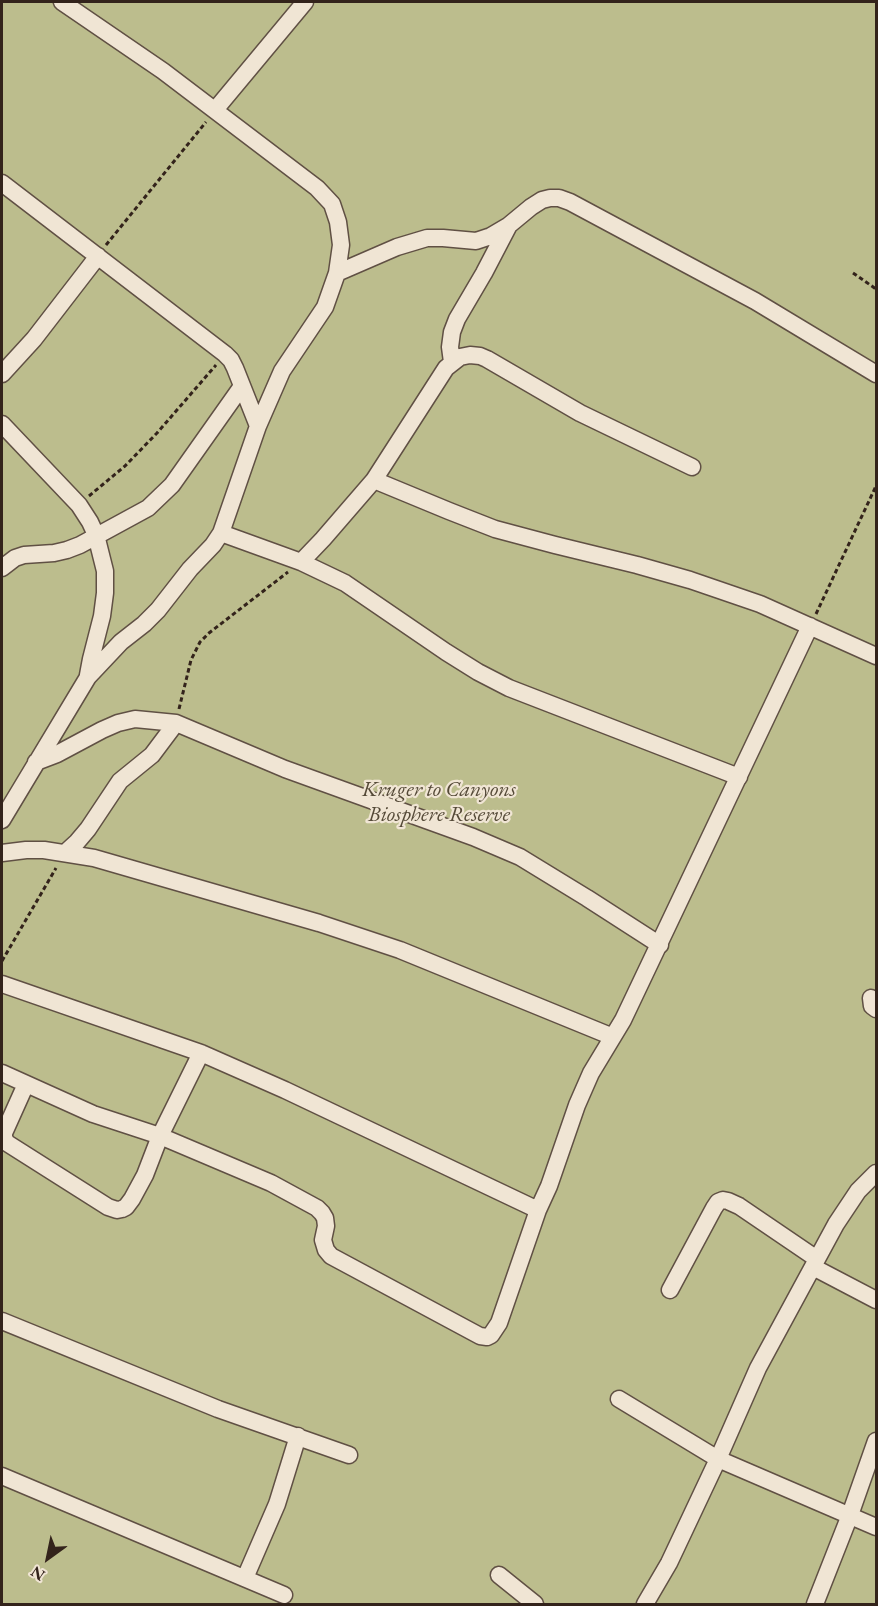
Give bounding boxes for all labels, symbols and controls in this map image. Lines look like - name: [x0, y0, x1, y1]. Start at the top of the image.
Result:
- park label: Kruger to Canyons Biosphere Reserve: [362, 777, 516, 828]
- north arrow: [18, 1528, 78, 1588]
- text: N: [27, 1561, 49, 1586]

